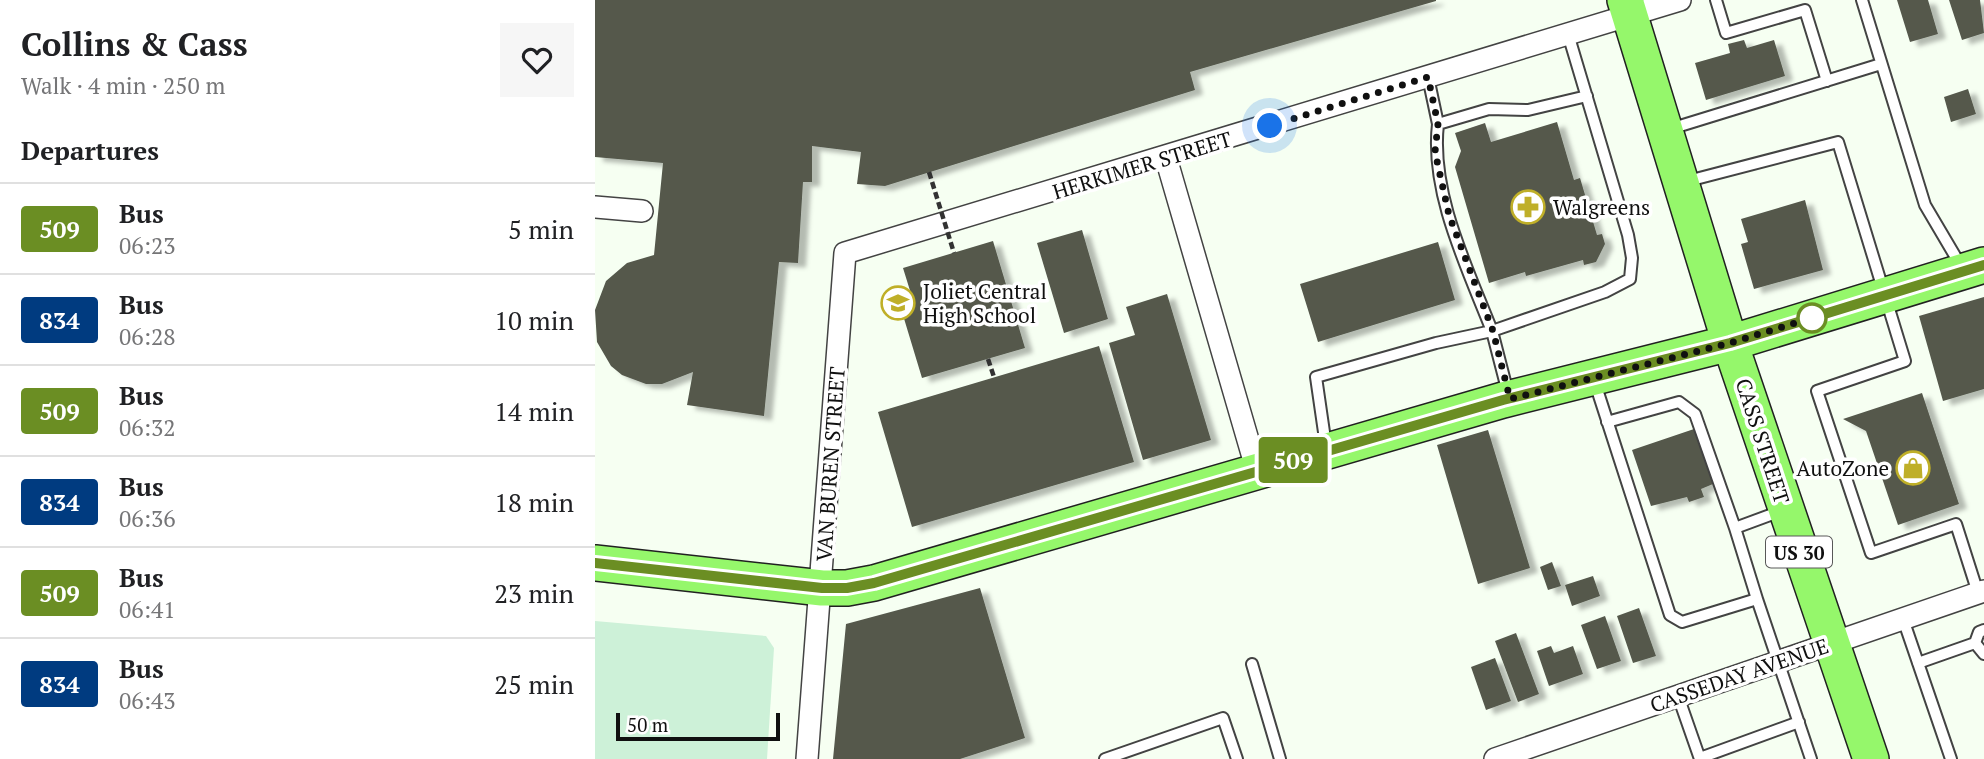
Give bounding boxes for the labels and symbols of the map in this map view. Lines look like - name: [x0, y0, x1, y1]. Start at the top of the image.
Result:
- your location: [1252, 108, 1287, 143]
- street label: HERKIMER STREET: [1049, 124, 1235, 206]
- pharmacy icon: Walgreens: [1509, 188, 1547, 226]
- place label: Walgreens: [1553, 193, 1650, 221]
- place label: Joliet Central High School: [923, 277, 1047, 329]
- school or university icon: Joliet Central High School: [879, 284, 917, 322]
- unlabelled marker: [1797, 303, 1827, 333]
- street label: VAN BUREN STREET: [809, 366, 851, 562]
- street label: CASS STREET: [1730, 375, 1796, 507]
- line badge: 509: [1253, 437, 1333, 483]
- shop icon: AutoZone: [1894, 449, 1932, 487]
- place label: AutoZone: [1796, 454, 1889, 482]
- road number: US 30: [1766, 537, 1832, 568]
- street label: CASSEDAY AVENUE: [1646, 631, 1832, 719]
- scale bar: [616, 710, 781, 742]

